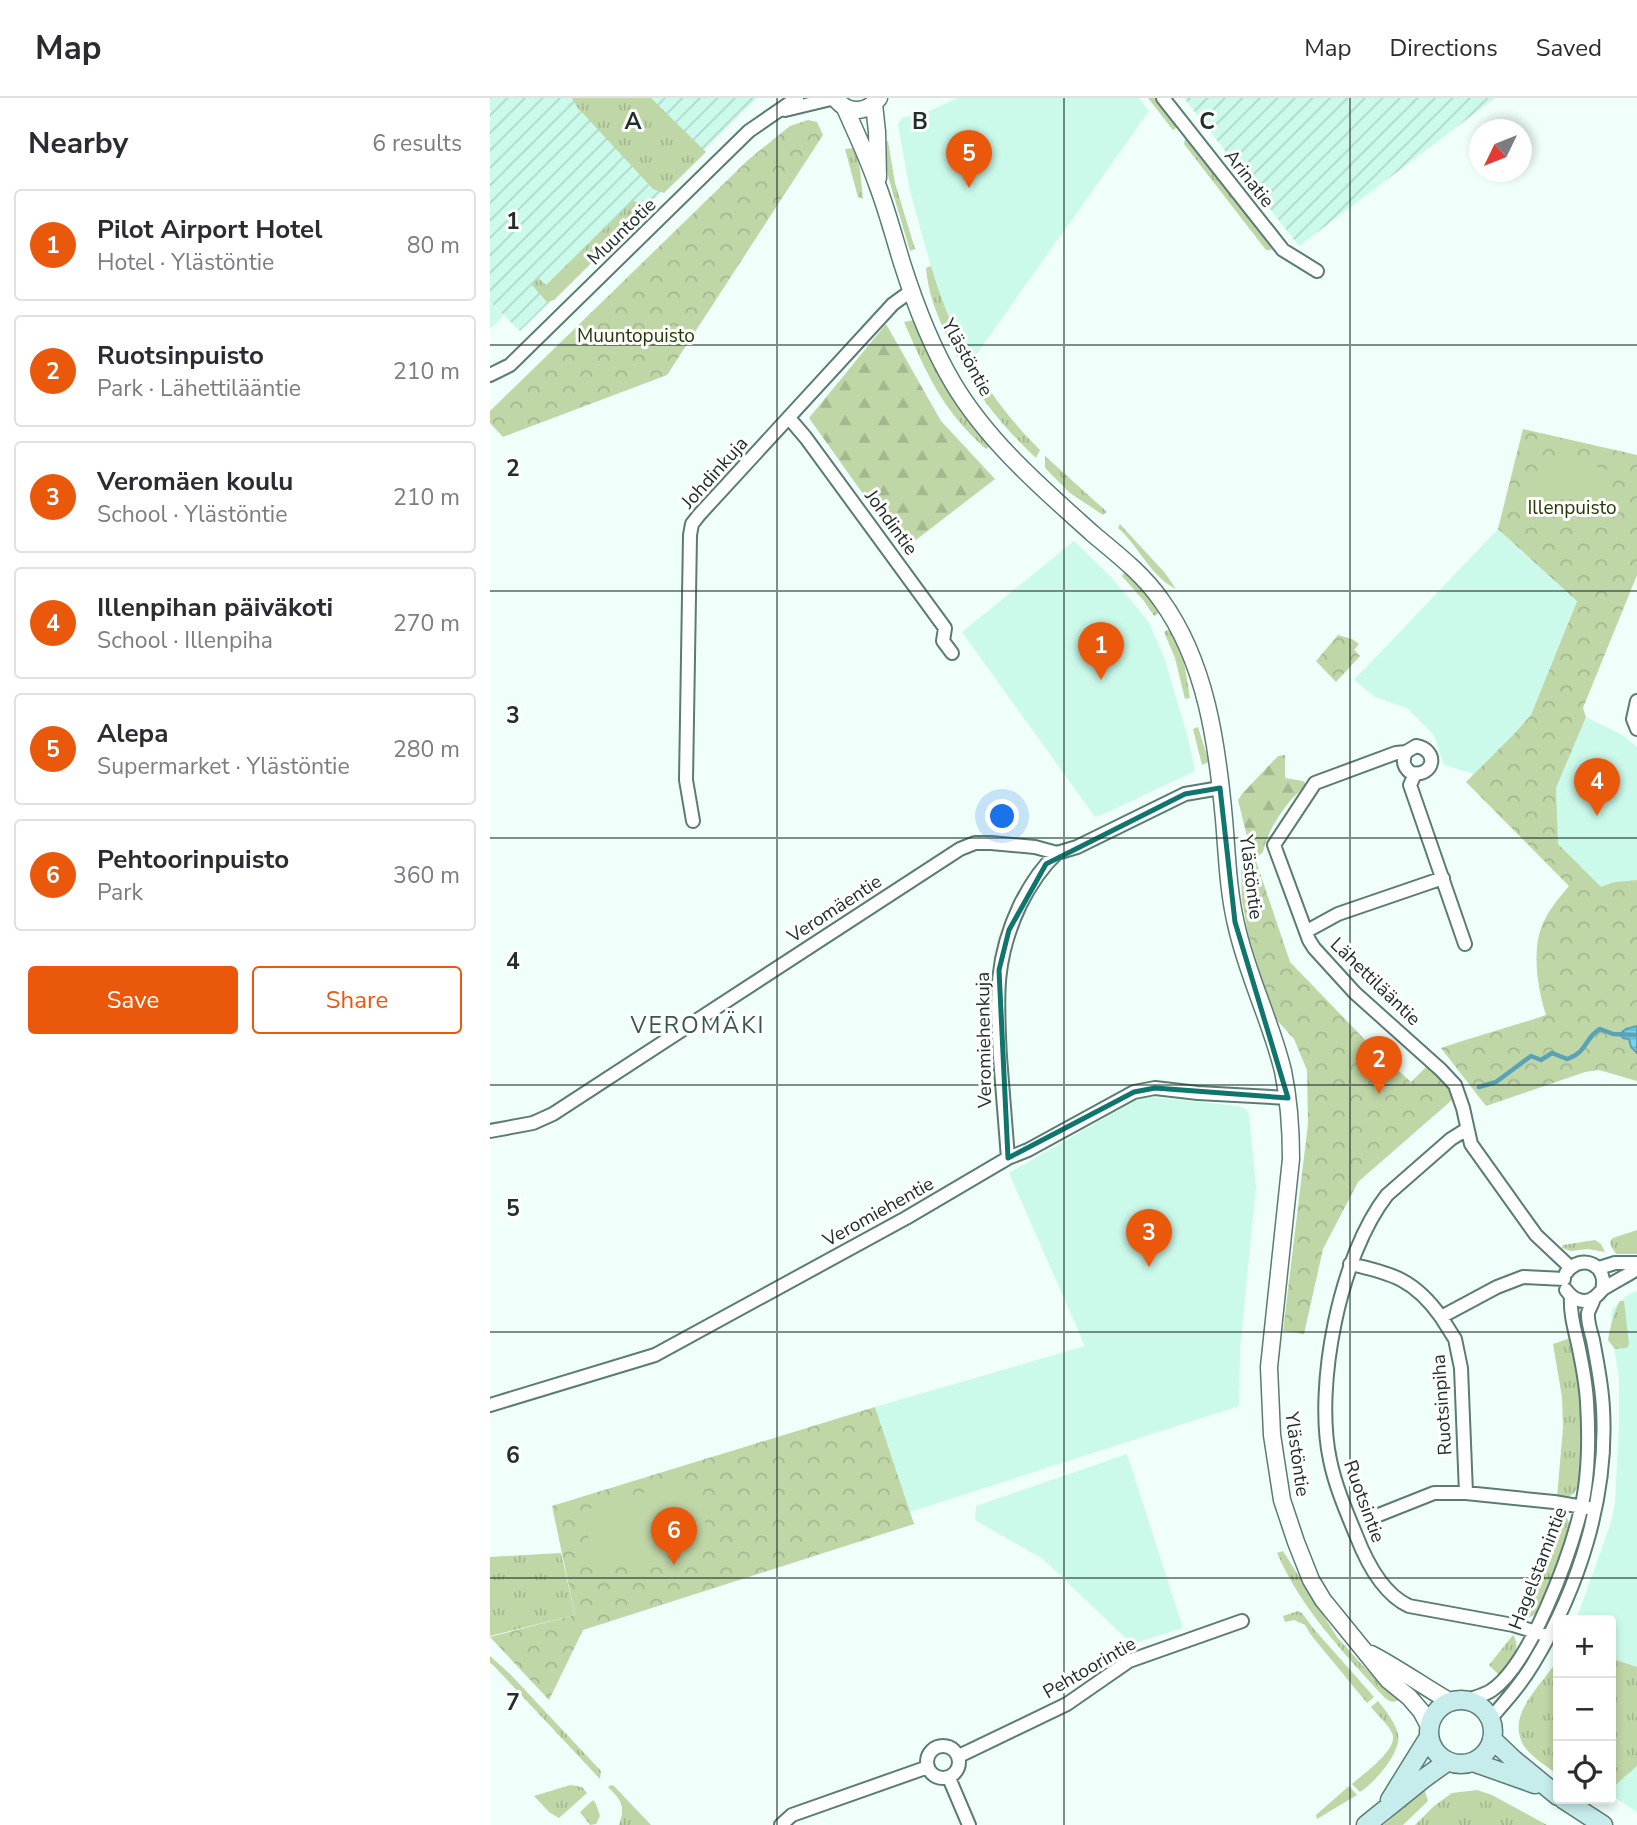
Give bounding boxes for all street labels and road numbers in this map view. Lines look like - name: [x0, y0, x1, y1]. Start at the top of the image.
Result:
- street label: Arinatie: [1218, 144, 1280, 213]
- street label: Muuntotie: [582, 192, 662, 271]
- street label: Ylästöntie: [935, 313, 999, 401]
- street label: Johdinkuja: [675, 431, 754, 515]
- street label: Johdintie: [858, 484, 924, 561]
- street label: Ylästöntie: [1233, 832, 1269, 921]
- street label: Veromäentie: [781, 869, 887, 950]
- street label: Lähettilääntie: [1324, 932, 1426, 1032]
- street label: Veromiehenkuja: [970, 972, 998, 1109]
- street label: Veromiehentie: [818, 1171, 939, 1254]
- street label: Ruotsinpiha: [1425, 1354, 1458, 1456]
- street label: Ylästöntie: [1278, 1409, 1316, 1498]
- street label: Ruotsintie: [1337, 1456, 1391, 1546]
- street label: Hagelstamintie: [1503, 1503, 1573, 1634]
- street label: Pehtoorintie: [1038, 1631, 1141, 1705]

